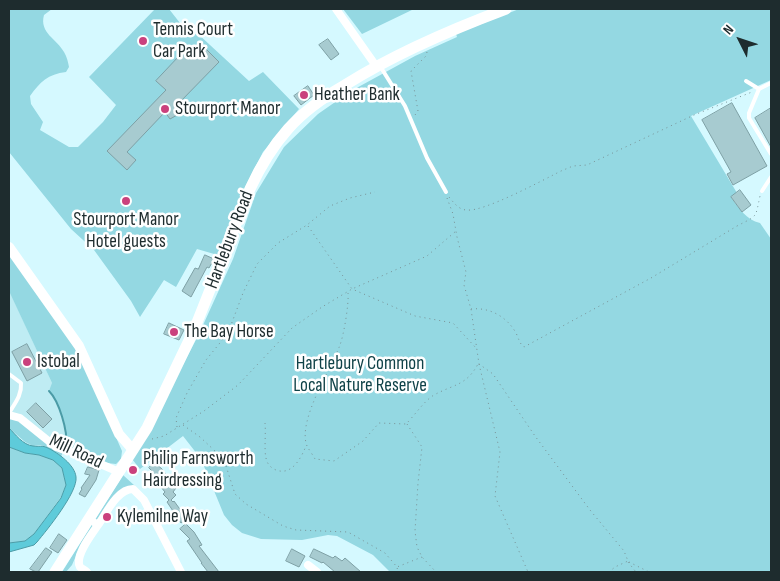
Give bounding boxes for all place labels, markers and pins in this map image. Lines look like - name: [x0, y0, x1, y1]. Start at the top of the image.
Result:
- place label: Tennis Court Car Park: [153, 19, 233, 63]
- marker: Tennis Court Car Park: [137, 35, 149, 47]
- place label: Heather Bank: [314, 84, 400, 106]
- marker: Heather Bank: [298, 89, 310, 101]
- place label: Stourport Manor: [175, 98, 280, 120]
- marker: Stourport Manor: [159, 103, 171, 115]
- marker: Stourport Manor Hotel guests: [120, 195, 132, 207]
- place label: Stourport Manor Hotel guests: [73, 209, 179, 253]
- place label: The Bay Horse: [184, 321, 274, 343]
- marker: The Bay Horse: [168, 326, 180, 338]
- place label: Istobal: [37, 351, 80, 373]
- marker: Istobal: [21, 356, 33, 368]
- place label: Philip Farnsworth Hairdressing: [143, 448, 254, 492]
- marker: Philip Farnsworth Hairdressing: [127, 464, 139, 476]
- place label: Kylemilne Way: [117, 506, 208, 528]
- marker: Kylemilne Way: [101, 511, 113, 523]

